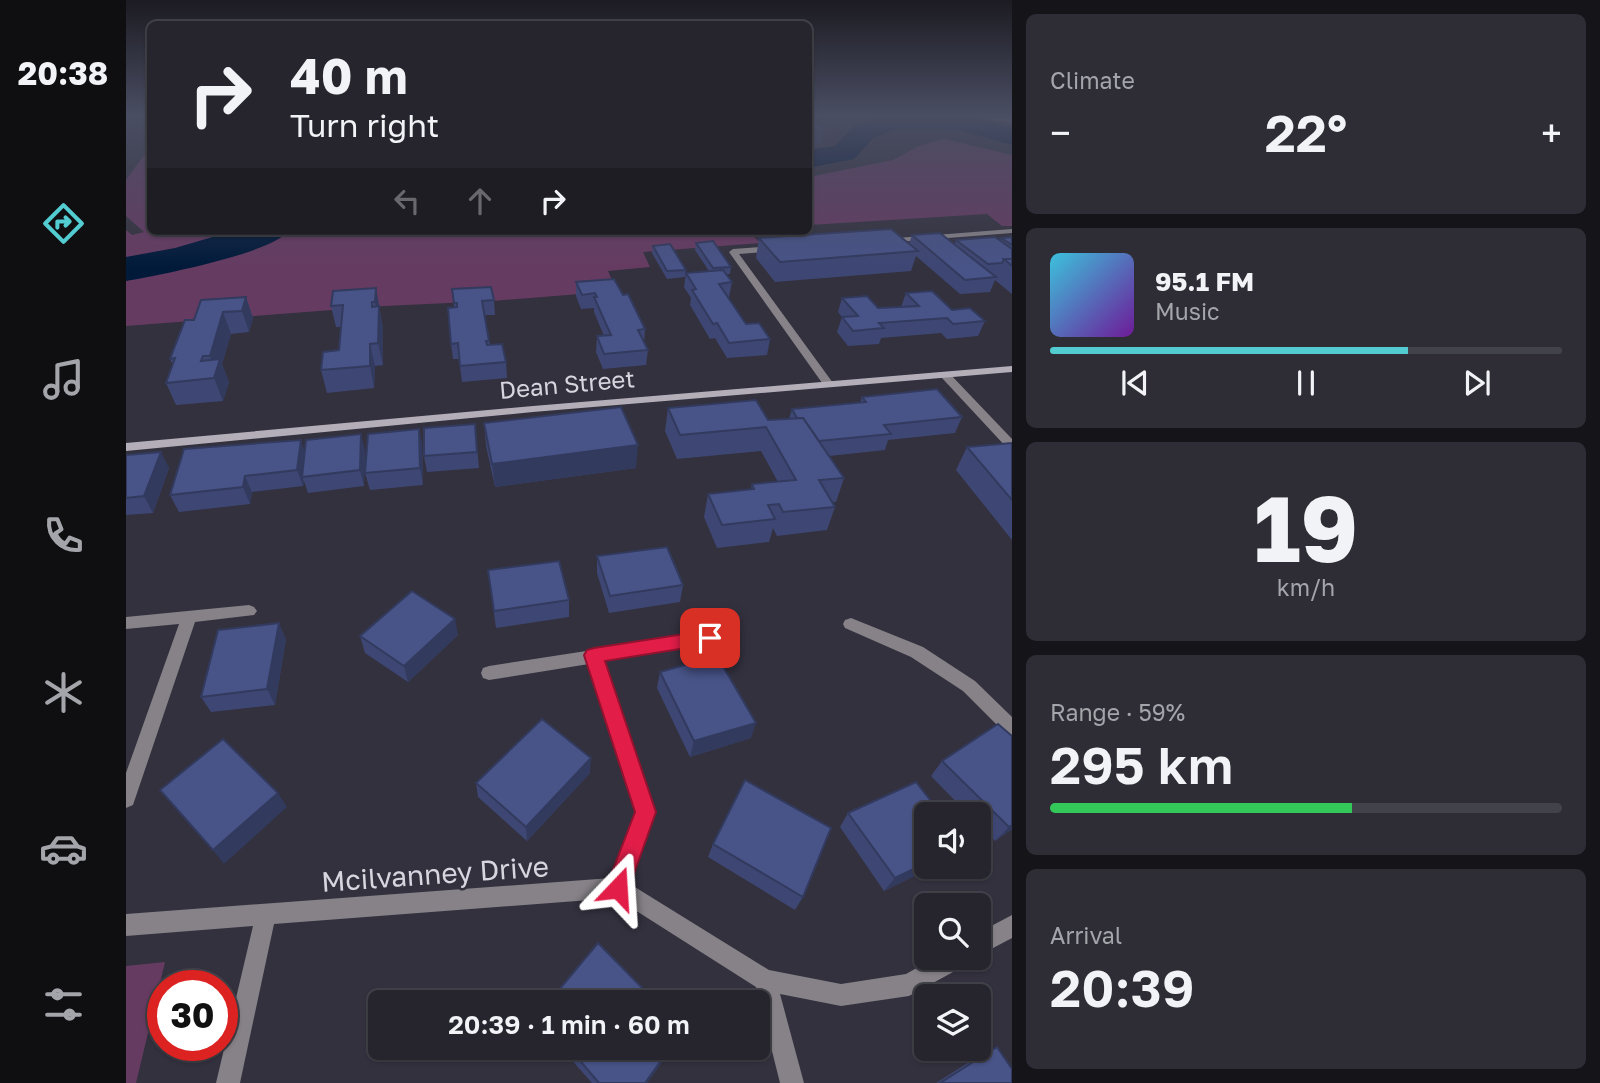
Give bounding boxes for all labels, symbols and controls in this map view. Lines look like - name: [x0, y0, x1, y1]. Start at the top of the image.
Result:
- text: 40 m: [290, 46, 408, 105]
- icon: right: [175, 49, 266, 140]
- text: 20:38: [18, 54, 108, 92]
- text: Climate: [1050, 66, 1135, 94]
- text: 22°: [1265, 101, 1347, 163]
- text: Turn right: [290, 106, 439, 144]
- text: −: [1050, 110, 1071, 155]
- text: +: [1541, 110, 1562, 155]
- icon: left: [388, 182, 426, 220]
- icon: ahead: [461, 182, 499, 220]
- icon: right: [534, 182, 572, 220]
- icon: directions: [39, 199, 88, 248]
- text: 95.1 FM: [1155, 266, 1254, 297]
- text: Music: [1155, 297, 1220, 325]
- icon: music: [39, 355, 88, 404]
- street label: Dean Street: [498, 363, 636, 404]
- icon: previous: [1116, 364, 1154, 402]
- icon: pause: [1287, 364, 1325, 402]
- icon: next: [1458, 364, 1496, 402]
- text: 19: [1254, 473, 1358, 582]
- icon: phone: [39, 511, 88, 560]
- text: km/h: [1277, 573, 1335, 601]
- pin: [680, 608, 740, 668]
- icon: arrive: [691, 619, 729, 657]
- icon: climate: [39, 668, 88, 717]
- text: Range · 59%: [1050, 698, 1185, 726]
- text: 295 km: [1050, 733, 1233, 795]
- map controls: [914, 802, 991, 1061]
- button: sound: [914, 802, 991, 879]
- icon: car: [39, 824, 88, 873]
- street label: Mcilvanney Drive: [320, 849, 550, 898]
- position arrow: [581, 851, 655, 925]
- button: search: [914, 893, 991, 970]
- text: Arrival: [1050, 921, 1122, 949]
- text: 20:39: [1050, 956, 1194, 1018]
- speed limit sign: 30: [147, 970, 238, 1061]
- icon: filters: [39, 980, 88, 1029]
- button: layers: [914, 984, 991, 1061]
- text: 20:39 · 1 min · 60 m: [448, 1009, 690, 1040]

